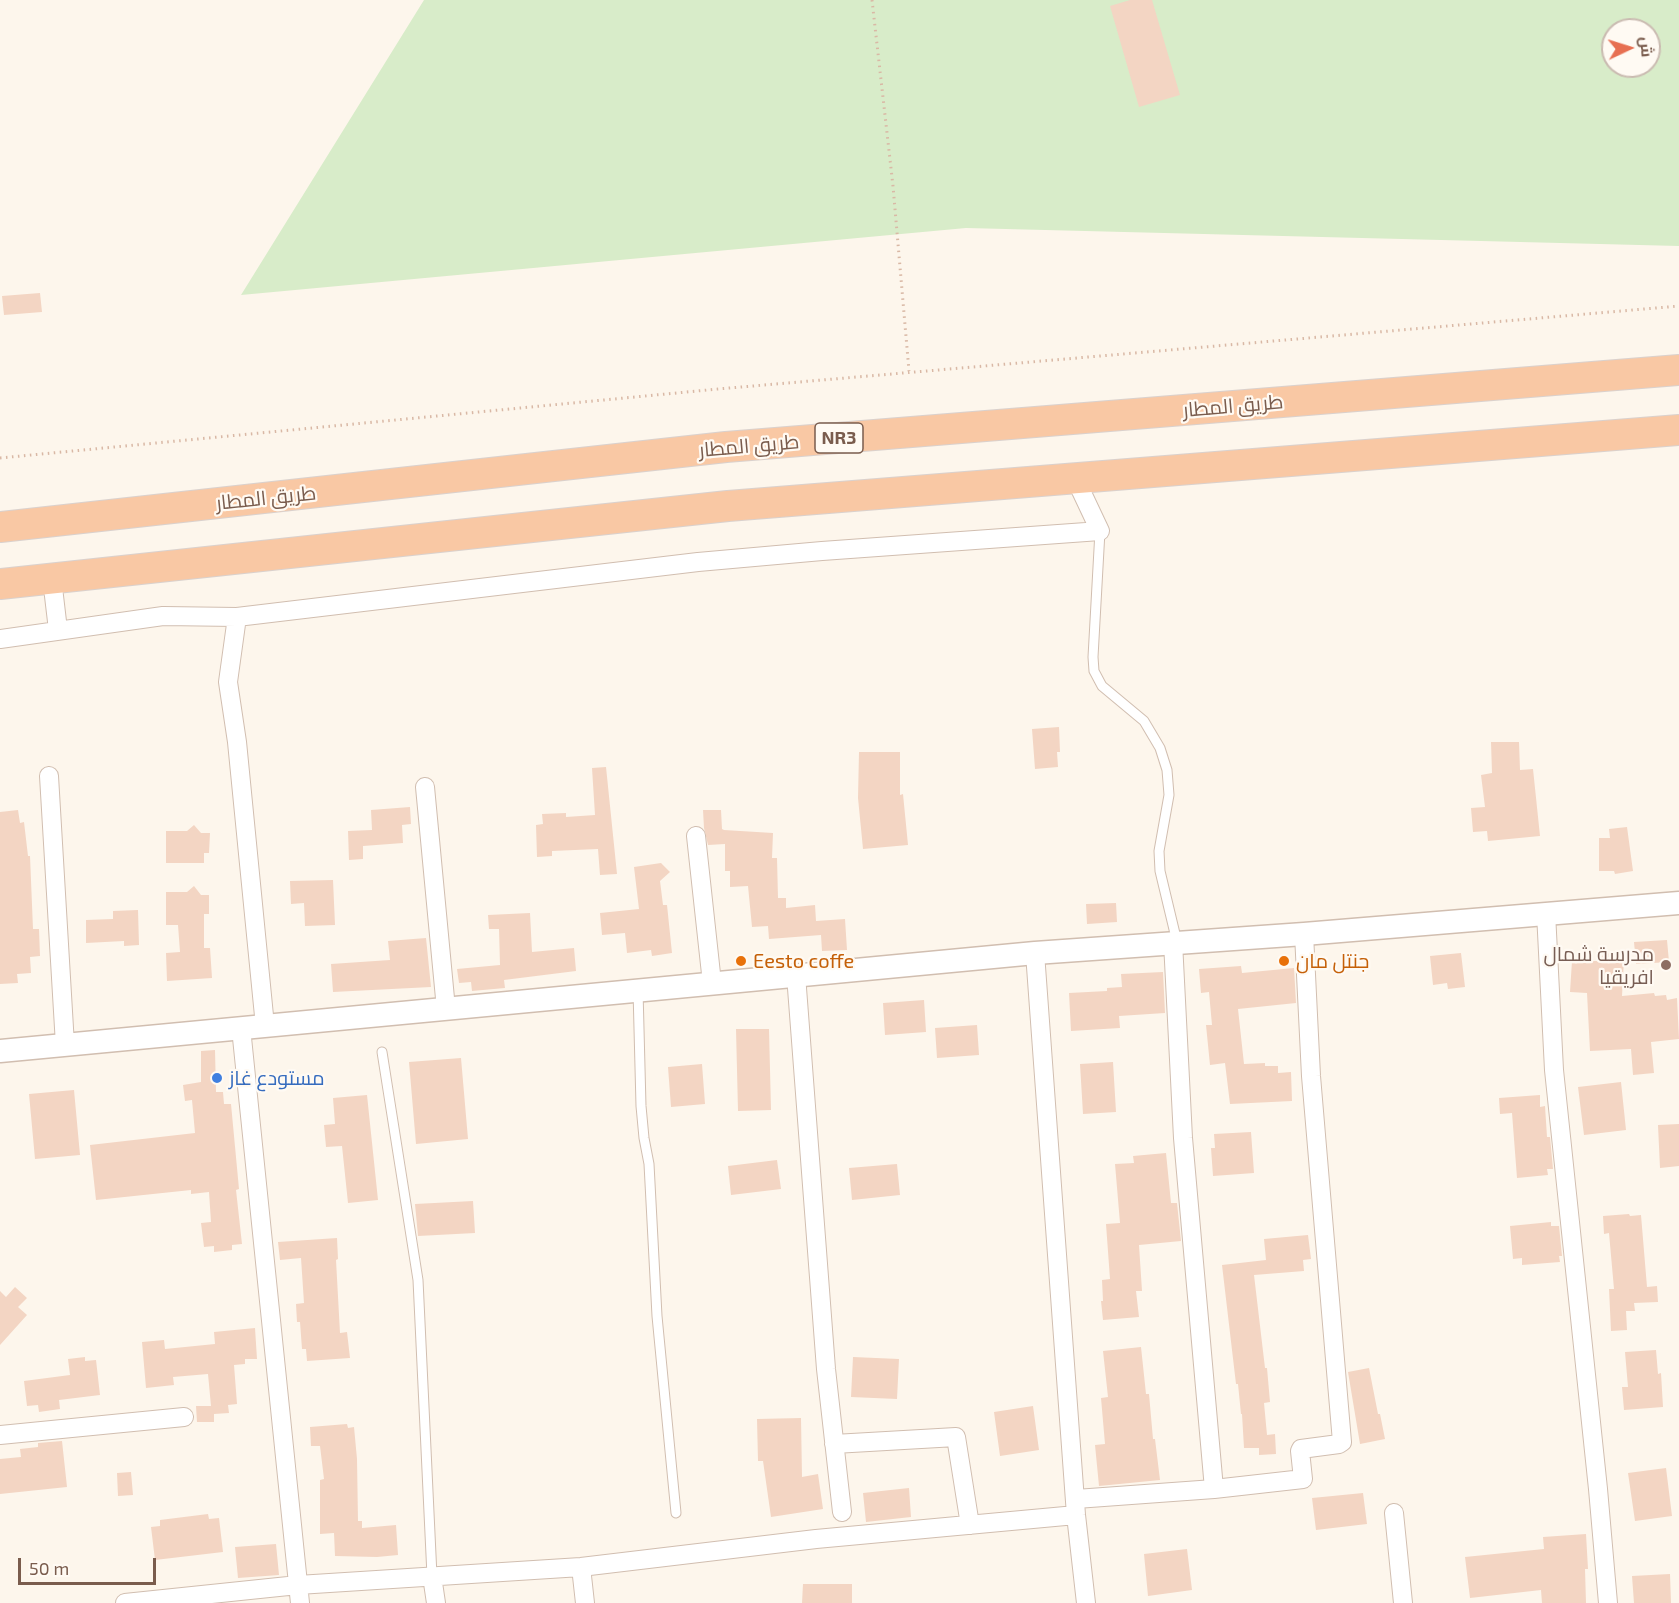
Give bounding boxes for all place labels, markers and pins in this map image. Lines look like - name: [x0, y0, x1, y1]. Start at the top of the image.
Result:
- place label: مدرسة شمال افريقيا: [1543, 942, 1654, 989]
- place label: Eesto coffe: [753, 949, 854, 973]
- place label: جنتل مان: [1296, 949, 1369, 973]
- marker: Eesto coffe: [734, 954, 748, 968]
- marker: جنتل مان: [1277, 954, 1291, 968]
- marker: مدرسة شمال افريقيا: [1659, 958, 1673, 972]
- place label: مستودع غاز: [229, 1066, 325, 1090]
- marker: مستودع غاز: [210, 1071, 224, 1085]

